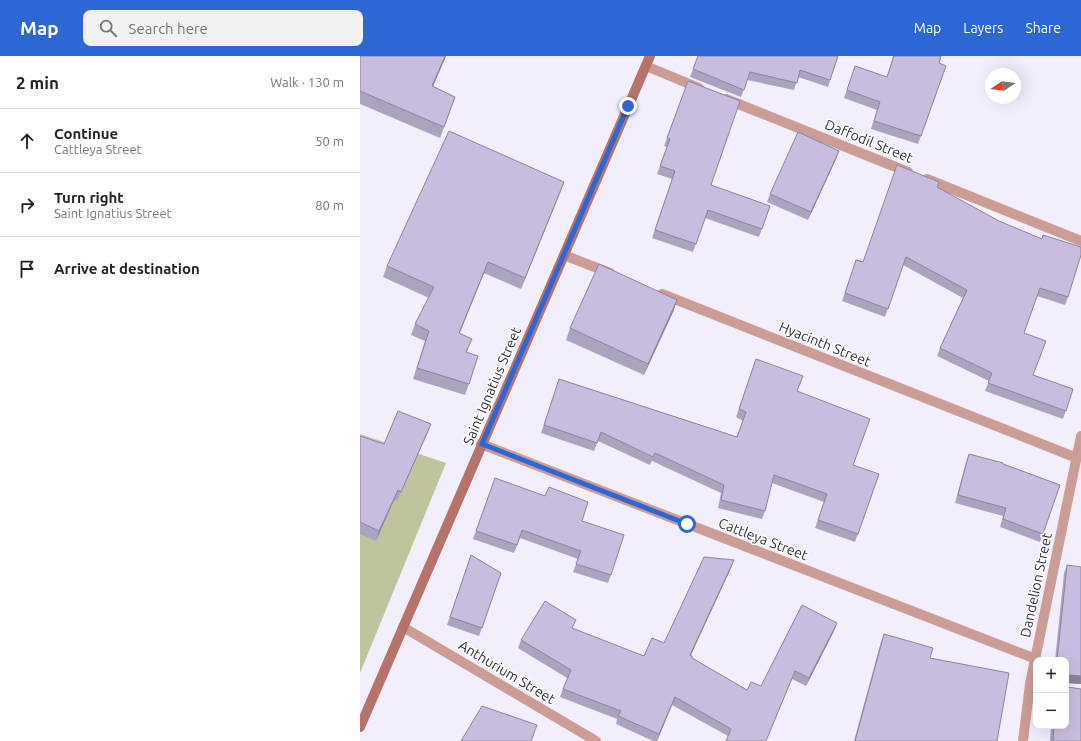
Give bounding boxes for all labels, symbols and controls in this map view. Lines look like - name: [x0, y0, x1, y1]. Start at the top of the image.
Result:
- search box: [83, 10, 363, 46]
- text: Map: [20, 17, 59, 39]
- icon: search: [97, 17, 119, 39]
- text: Search here: [129, 20, 208, 37]
- text: Map: [914, 20, 941, 36]
- text: Layers: [963, 20, 1003, 36]
- text: Share: [1025, 20, 1061, 36]
- north arrow: [985, 68, 1021, 104]
- text: 2 min: [16, 73, 59, 92]
- text: Walk · 130 m: [270, 75, 344, 89]
- route end: [619, 97, 637, 115]
- street label: Daffodil Street: [823, 116, 916, 166]
- text: Continue: [54, 125, 118, 142]
- icon: ahead: [16, 130, 38, 152]
- text: 50 m: [315, 134, 344, 148]
- text: Cattleya Street: [54, 142, 142, 156]
- text: Turn right: [54, 189, 124, 206]
- icon: right: [16, 194, 38, 216]
- text: 80 m: [315, 198, 344, 212]
- text: Saint Ignatius Street: [54, 206, 172, 220]
- icon: arrive: [16, 258, 38, 280]
- text: Arrive at destination: [54, 260, 200, 277]
- street label: Hyacinth Street: [777, 318, 874, 370]
- street label: Saint Ignatius Street: [460, 324, 524, 447]
- route start: [678, 515, 696, 533]
- street label: Cattleya Street: [716, 515, 810, 564]
- street label: Dandelion Street: [1017, 531, 1055, 639]
- street label: Anthurium Street: [456, 637, 559, 707]
- map controls: [1033, 657, 1069, 729]
- button: +: [1033, 657, 1069, 693]
- button: −: [1033, 693, 1069, 729]

